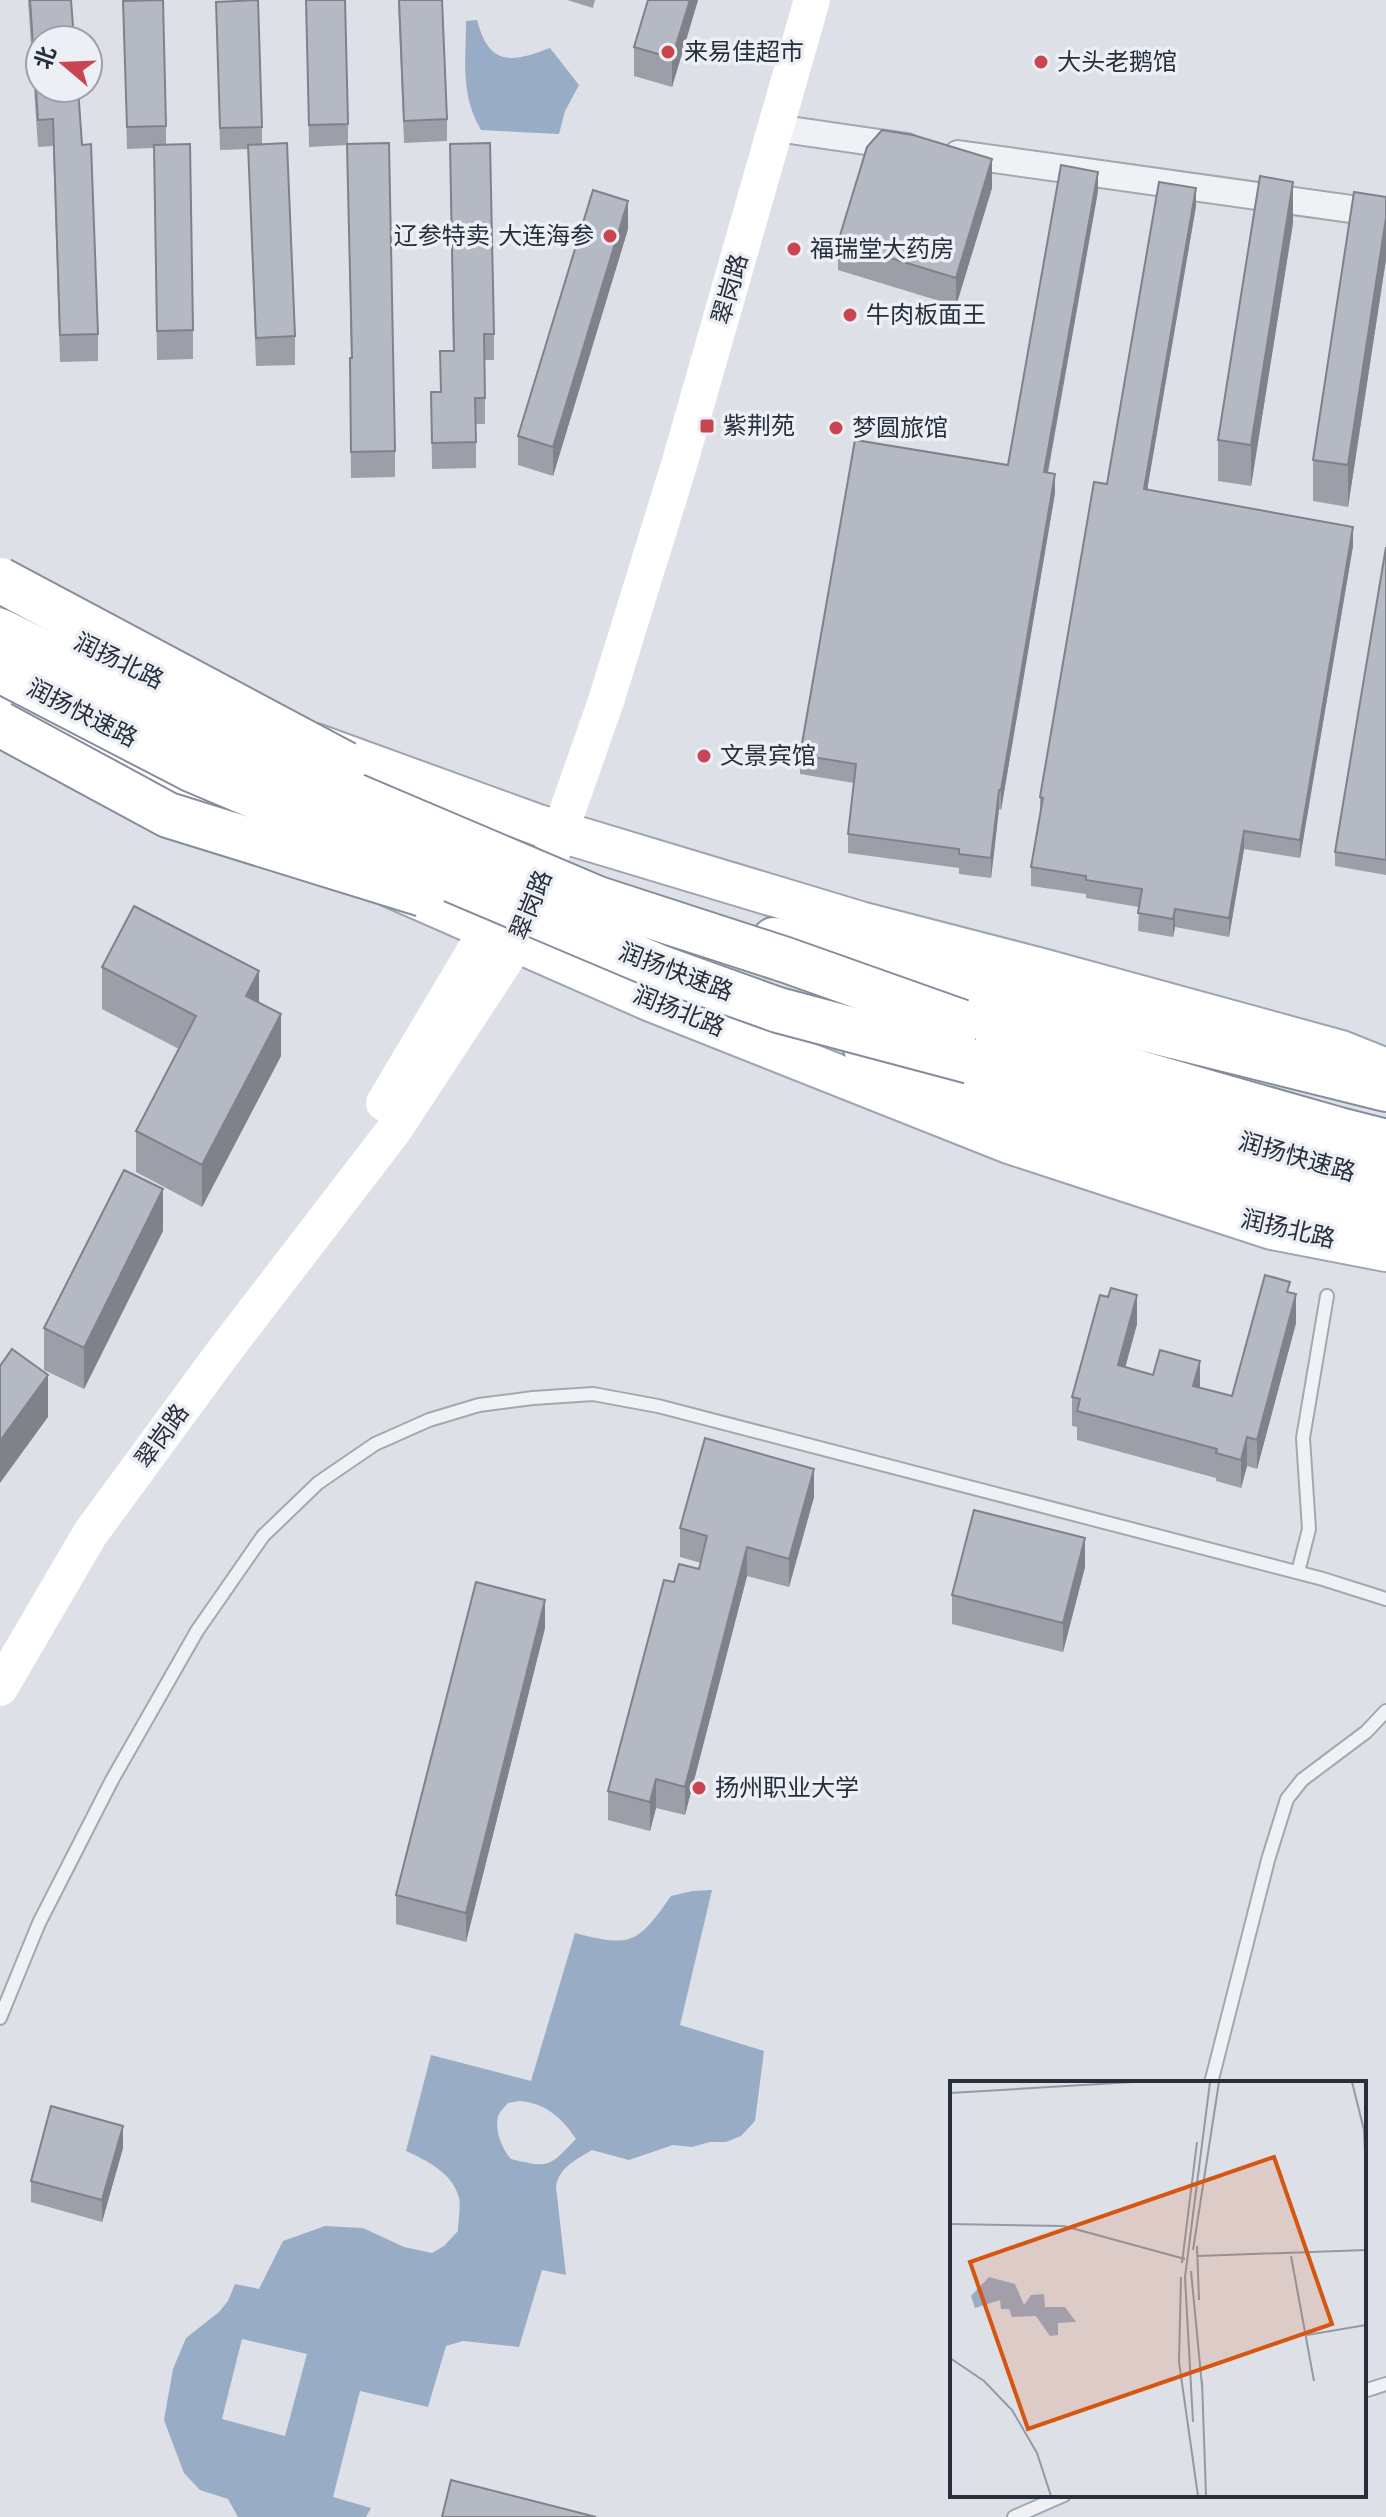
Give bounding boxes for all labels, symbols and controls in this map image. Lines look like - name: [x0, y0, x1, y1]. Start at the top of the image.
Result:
- north arrow: [24, 24, 104, 104]
- place label: 来易佳超市: [684, 38, 804, 66]
- text: 北: [30, 43, 61, 72]
- marker: 来易佳超市: [659, 43, 677, 61]
- place label: 大头老鹅馆: [1057, 48, 1177, 76]
- marker: 大头老鹅馆: [1032, 53, 1050, 71]
- place label: 辽参特卖 大连海参: [394, 222, 594, 250]
- marker: 辽参特卖 大连海参: [601, 227, 619, 245]
- place label: 福瑞堂大药房: [810, 235, 954, 263]
- marker: 福瑞堂大药房: [785, 240, 803, 258]
- street label: 翠岗路: [707, 251, 753, 327]
- place label: 牛肉板面王: [866, 301, 986, 329]
- marker: 牛肉板面王: [841, 306, 859, 324]
- place label: 紫荆苑: [723, 412, 795, 440]
- place label: 梦圆旅馆: [852, 414, 948, 442]
- marker: 紫荆苑: [698, 417, 716, 435]
- marker: 梦圆旅馆: [827, 419, 845, 437]
- street label: 润扬北路: [70, 627, 168, 695]
- street label: 润扬快速路: [22, 673, 142, 753]
- place label: 文景宾馆: [720, 742, 816, 770]
- marker: 文景宾馆: [695, 747, 713, 765]
- street label: 翠岗路: [505, 866, 557, 944]
- street label: 润扬快速路: [615, 937, 737, 1007]
- street label: 润扬北路: [629, 980, 729, 1042]
- street label: 润扬快速路: [1235, 1127, 1359, 1187]
- street label: 润扬北路: [1238, 1205, 1338, 1253]
- street label: 翠岗路: [130, 1399, 194, 1473]
- place label: 扬州职业大学: [715, 1774, 859, 1802]
- marker: 扬州职业大学: [690, 1779, 708, 1797]
- inset map: [950, 2081, 1366, 2497]

